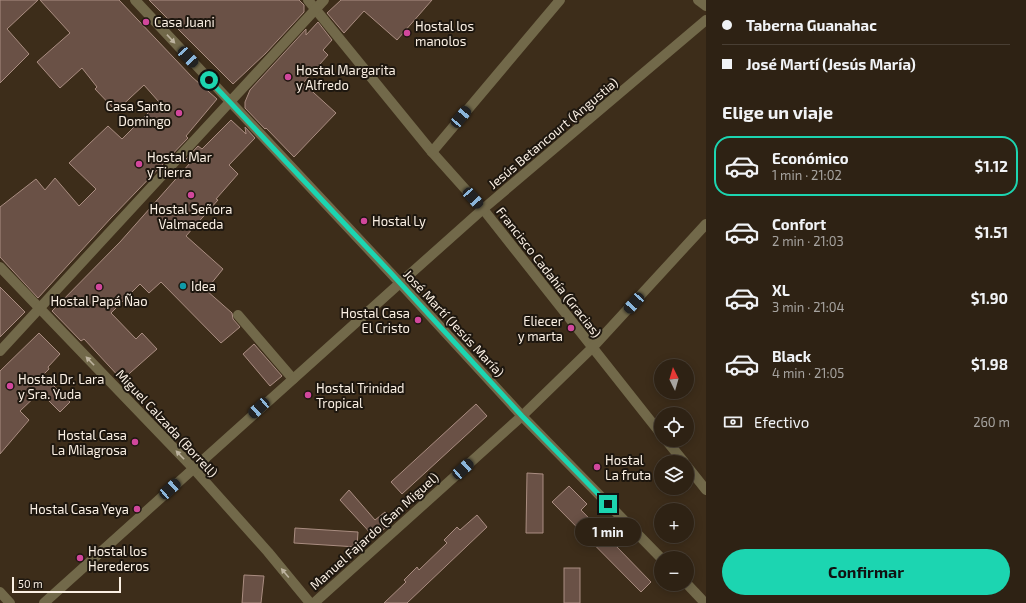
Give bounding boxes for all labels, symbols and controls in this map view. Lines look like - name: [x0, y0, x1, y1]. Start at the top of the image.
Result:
- place label: Casa Juani: [154, 14, 215, 30]
- text: Taberna Guanahac: [746, 16, 877, 34]
- marker: Casa Juani: [141, 17, 151, 27]
- place label: Hostal los manolos: [415, 18, 474, 49]
- marker: Hostal los manolos: [402, 28, 412, 38]
- one-way arrow: [166, 34, 176, 44]
- car: [175, 44, 201, 70]
- text: José Martí (Jesús María): [746, 55, 916, 73]
- place label: Hostal Margarita y Alfredo: [296, 62, 396, 93]
- route start: [200, 71, 218, 89]
- marker: Hostal Margarita y Alfredo: [283, 72, 293, 82]
- street label: Jesús Betancourt (Angustia): [485, 74, 621, 192]
- place label: Casa Santo Domingo: [105, 98, 171, 129]
- text: Elige un viaje: [722, 101, 833, 123]
- car: [449, 104, 473, 130]
- marker: Casa Santo Domingo: [174, 108, 184, 118]
- icon: car: [724, 148, 760, 184]
- place label: Hostal Mar y Tierra: [147, 149, 212, 180]
- text: Económico: [772, 149, 849, 167]
- text: $1.12: [975, 157, 1008, 175]
- marker: Hostal Mar y Tierra: [134, 159, 144, 169]
- text: 1 min · 21:02: [772, 167, 842, 183]
- car: [461, 185, 485, 211]
- marker: Hostal Señora Valmaceda: [186, 190, 196, 200]
- place label: Hostal Señora Valmaceda: [150, 201, 232, 232]
- street label: Francisco Cadahía (Gracias): [493, 204, 605, 340]
- place label: Hostal Ly: [372, 213, 426, 229]
- icon: car: [724, 214, 760, 250]
- text: Confort: [772, 215, 826, 233]
- marker: Hostal Ly: [359, 216, 369, 226]
- text: $1.51: [974, 223, 1008, 241]
- text: 2 min · 21:03: [772, 233, 844, 249]
- street label: José Martí (Jesús María): [400, 266, 508, 380]
- place label: Idea: [191, 278, 216, 294]
- icon: car: [724, 280, 760, 316]
- marker: Idea: [178, 281, 188, 291]
- text: XL: [772, 281, 790, 299]
- marker: Hostal Papá Ñao: [94, 282, 104, 292]
- text: $1.90: [971, 289, 1008, 307]
- car: [622, 290, 646, 316]
- place label: Hostal Papá Ñao: [50, 293, 148, 309]
- text: 3 min · 21:04: [772, 299, 845, 315]
- place label: Hostal Casa El Cristo: [341, 305, 410, 336]
- place label: Eliecer y marta: [518, 313, 563, 344]
- marker: Hostal Casa El Cristo: [413, 315, 423, 325]
- marker: Eliecer y marta: [566, 323, 576, 333]
- icon: car: [724, 346, 760, 382]
- text: Black: [772, 347, 811, 365]
- text: $1.98: [971, 355, 1008, 373]
- one-way arrow: [85, 356, 95, 366]
- north arrow: [654, 359, 694, 399]
- map controls: [654, 359, 694, 591]
- text: 4 min · 21:05: [772, 365, 844, 381]
- street label: Miguel Calzada (Borrell): [113, 366, 221, 480]
- place label: Hostal Dr. Lara y Sra. Yuda: [18, 371, 104, 402]
- place label: Hostal Trinidad Tropical: [316, 380, 405, 411]
- marker: Hostal Dr. Lara y Sra. Yuda: [5, 381, 15, 391]
- marker: Hostal Trinidad Tropical: [303, 390, 313, 400]
- car: [246, 396, 272, 420]
- button: locate: [654, 407, 694, 447]
- icon: cash: [722, 411, 744, 433]
- text: Efectivo: [754, 413, 809, 431]
- text: 260 m: [973, 414, 1010, 430]
- place label: Hostal Casa La Milagrosa: [51, 427, 127, 458]
- marker: Hostal Casa La Milagrosa: [130, 437, 140, 447]
- one-way arrow: [175, 450, 185, 460]
- place label: Hostal La fruta: [605, 452, 651, 483]
- button: layers: [654, 455, 694, 495]
- car: [450, 457, 476, 481]
- marker: Hostal La fruta: [592, 462, 602, 472]
- street label: Manuel Fajardo (San Miguel): [306, 469, 442, 593]
- car: [157, 477, 183, 501]
- route end: [599, 495, 617, 513]
- place label: Hostal Casa Yeya: [30, 501, 129, 517]
- button: +: [654, 503, 694, 543]
- marker: Hostal Casa Yeya: [132, 504, 142, 514]
- callout: 1 min: [575, 518, 641, 546]
- text: 1 min: [592, 524, 624, 540]
- place label: Hostal los Herederos: [88, 543, 149, 574]
- button: Confirmar: [722, 549, 1010, 595]
- button: −: [654, 551, 694, 591]
- marker: Hostal los Herederos: [75, 553, 85, 563]
- one-way arrow: [280, 568, 289, 578]
- scale bar: [12, 575, 121, 594]
- text: 50 m: [18, 577, 43, 590]

